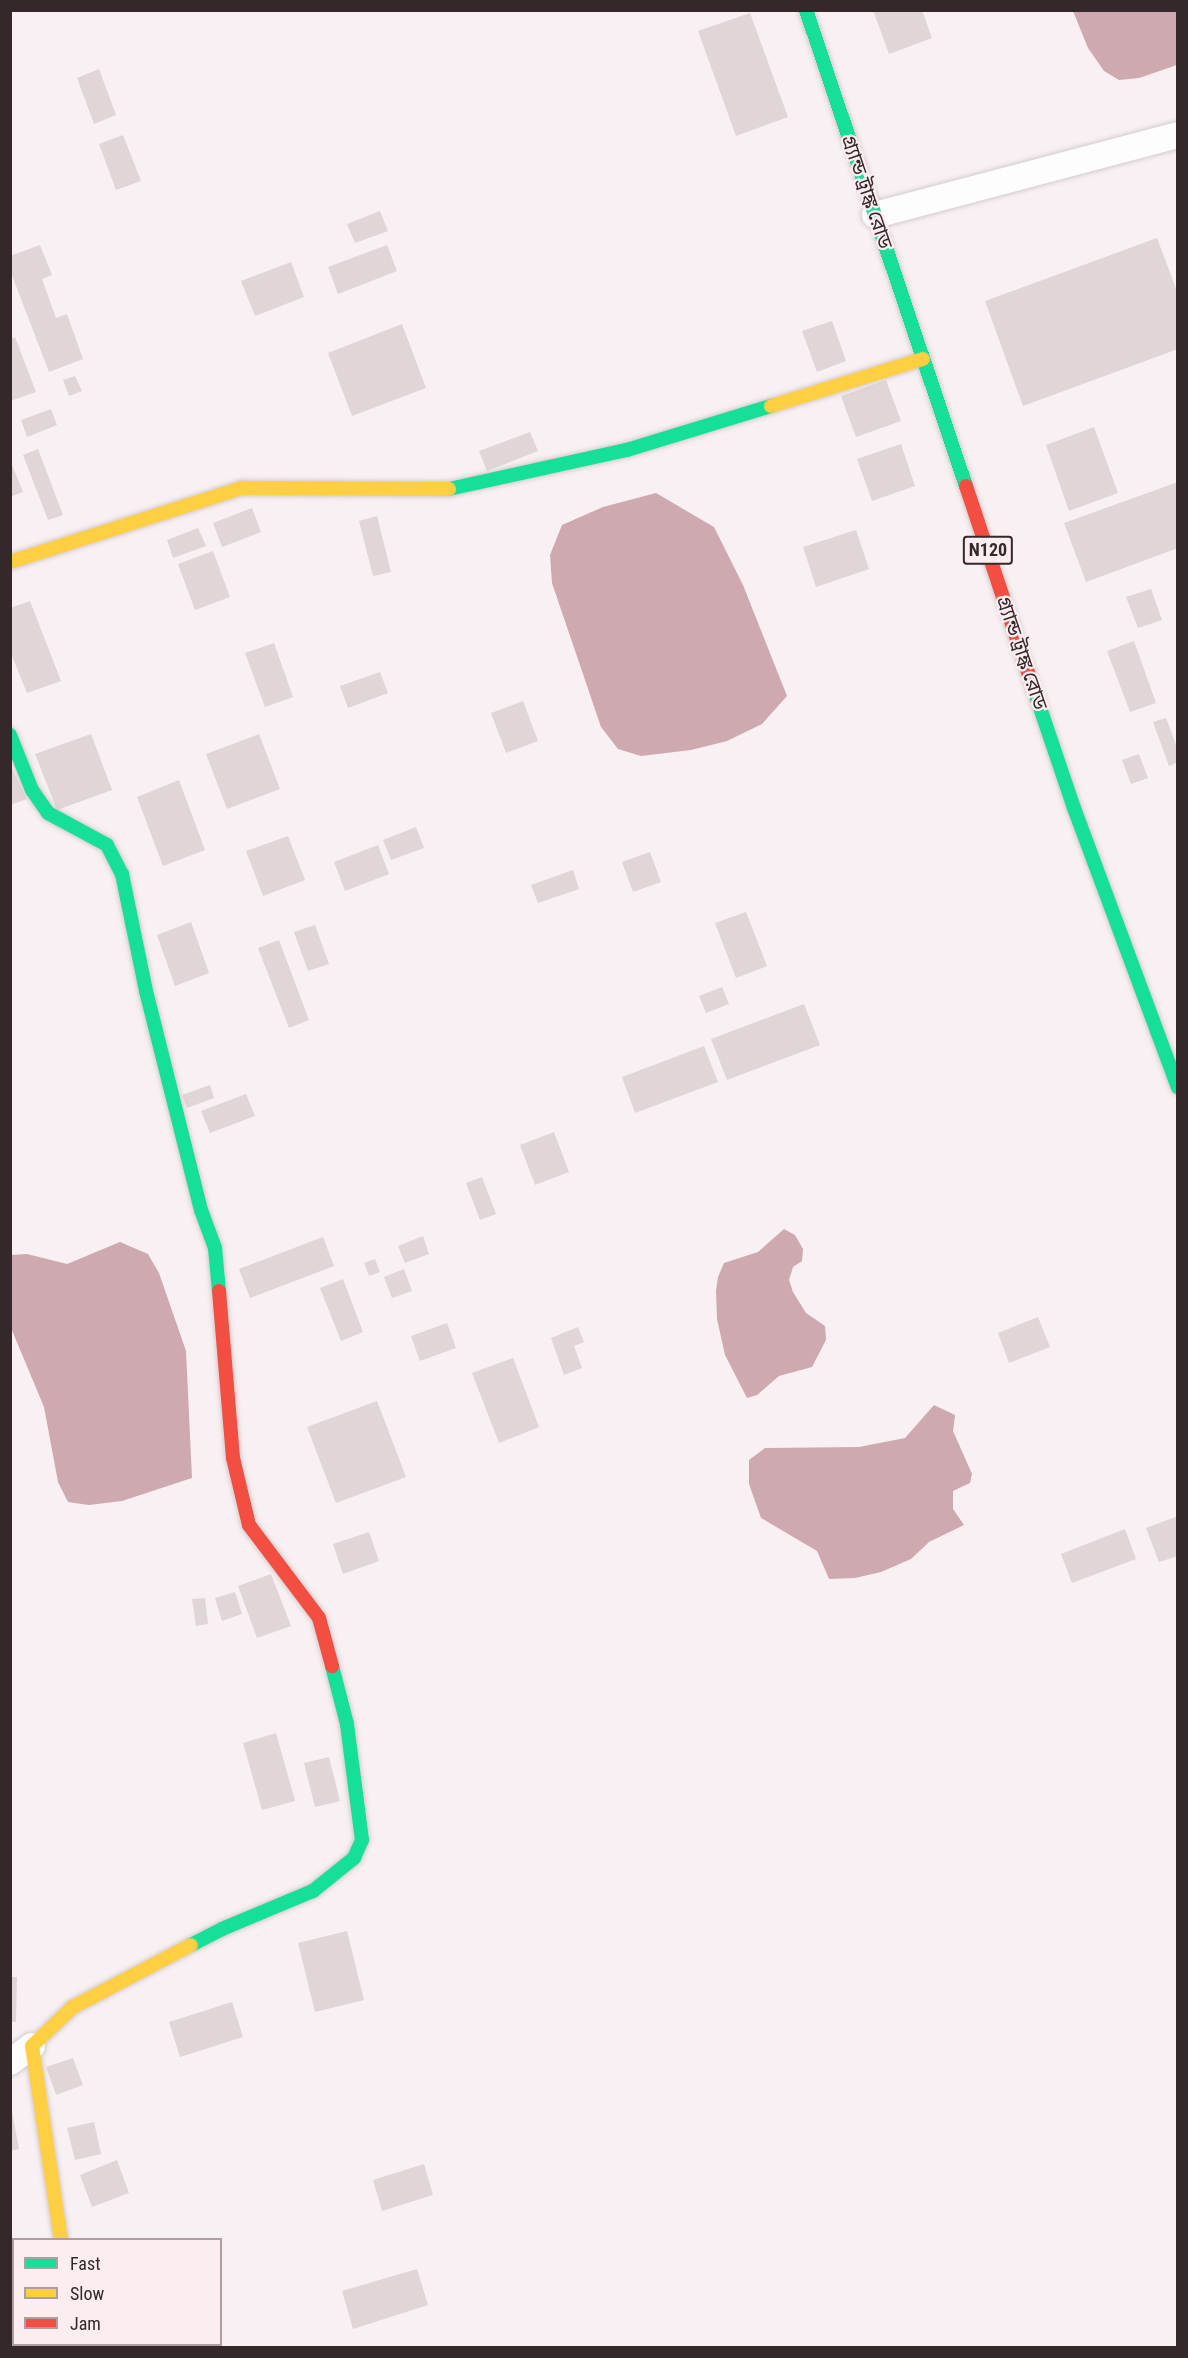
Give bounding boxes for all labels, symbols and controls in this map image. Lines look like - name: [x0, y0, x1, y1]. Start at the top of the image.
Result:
- street label: গ্র্যান্ড ট্রাঙ্ক রোড: [836, 132, 898, 252]
- road number: N120: [962, 535, 1014, 565]
- street label: গ্র্যান্ড ট্রাঙ্ক রোড: [991, 593, 1053, 713]
- legend: [12, 2238, 222, 2346]
- text: Fast: [70, 2253, 101, 2274]
- text: Slow: [70, 2283, 104, 2304]
- text: Jam: [70, 2313, 101, 2334]

